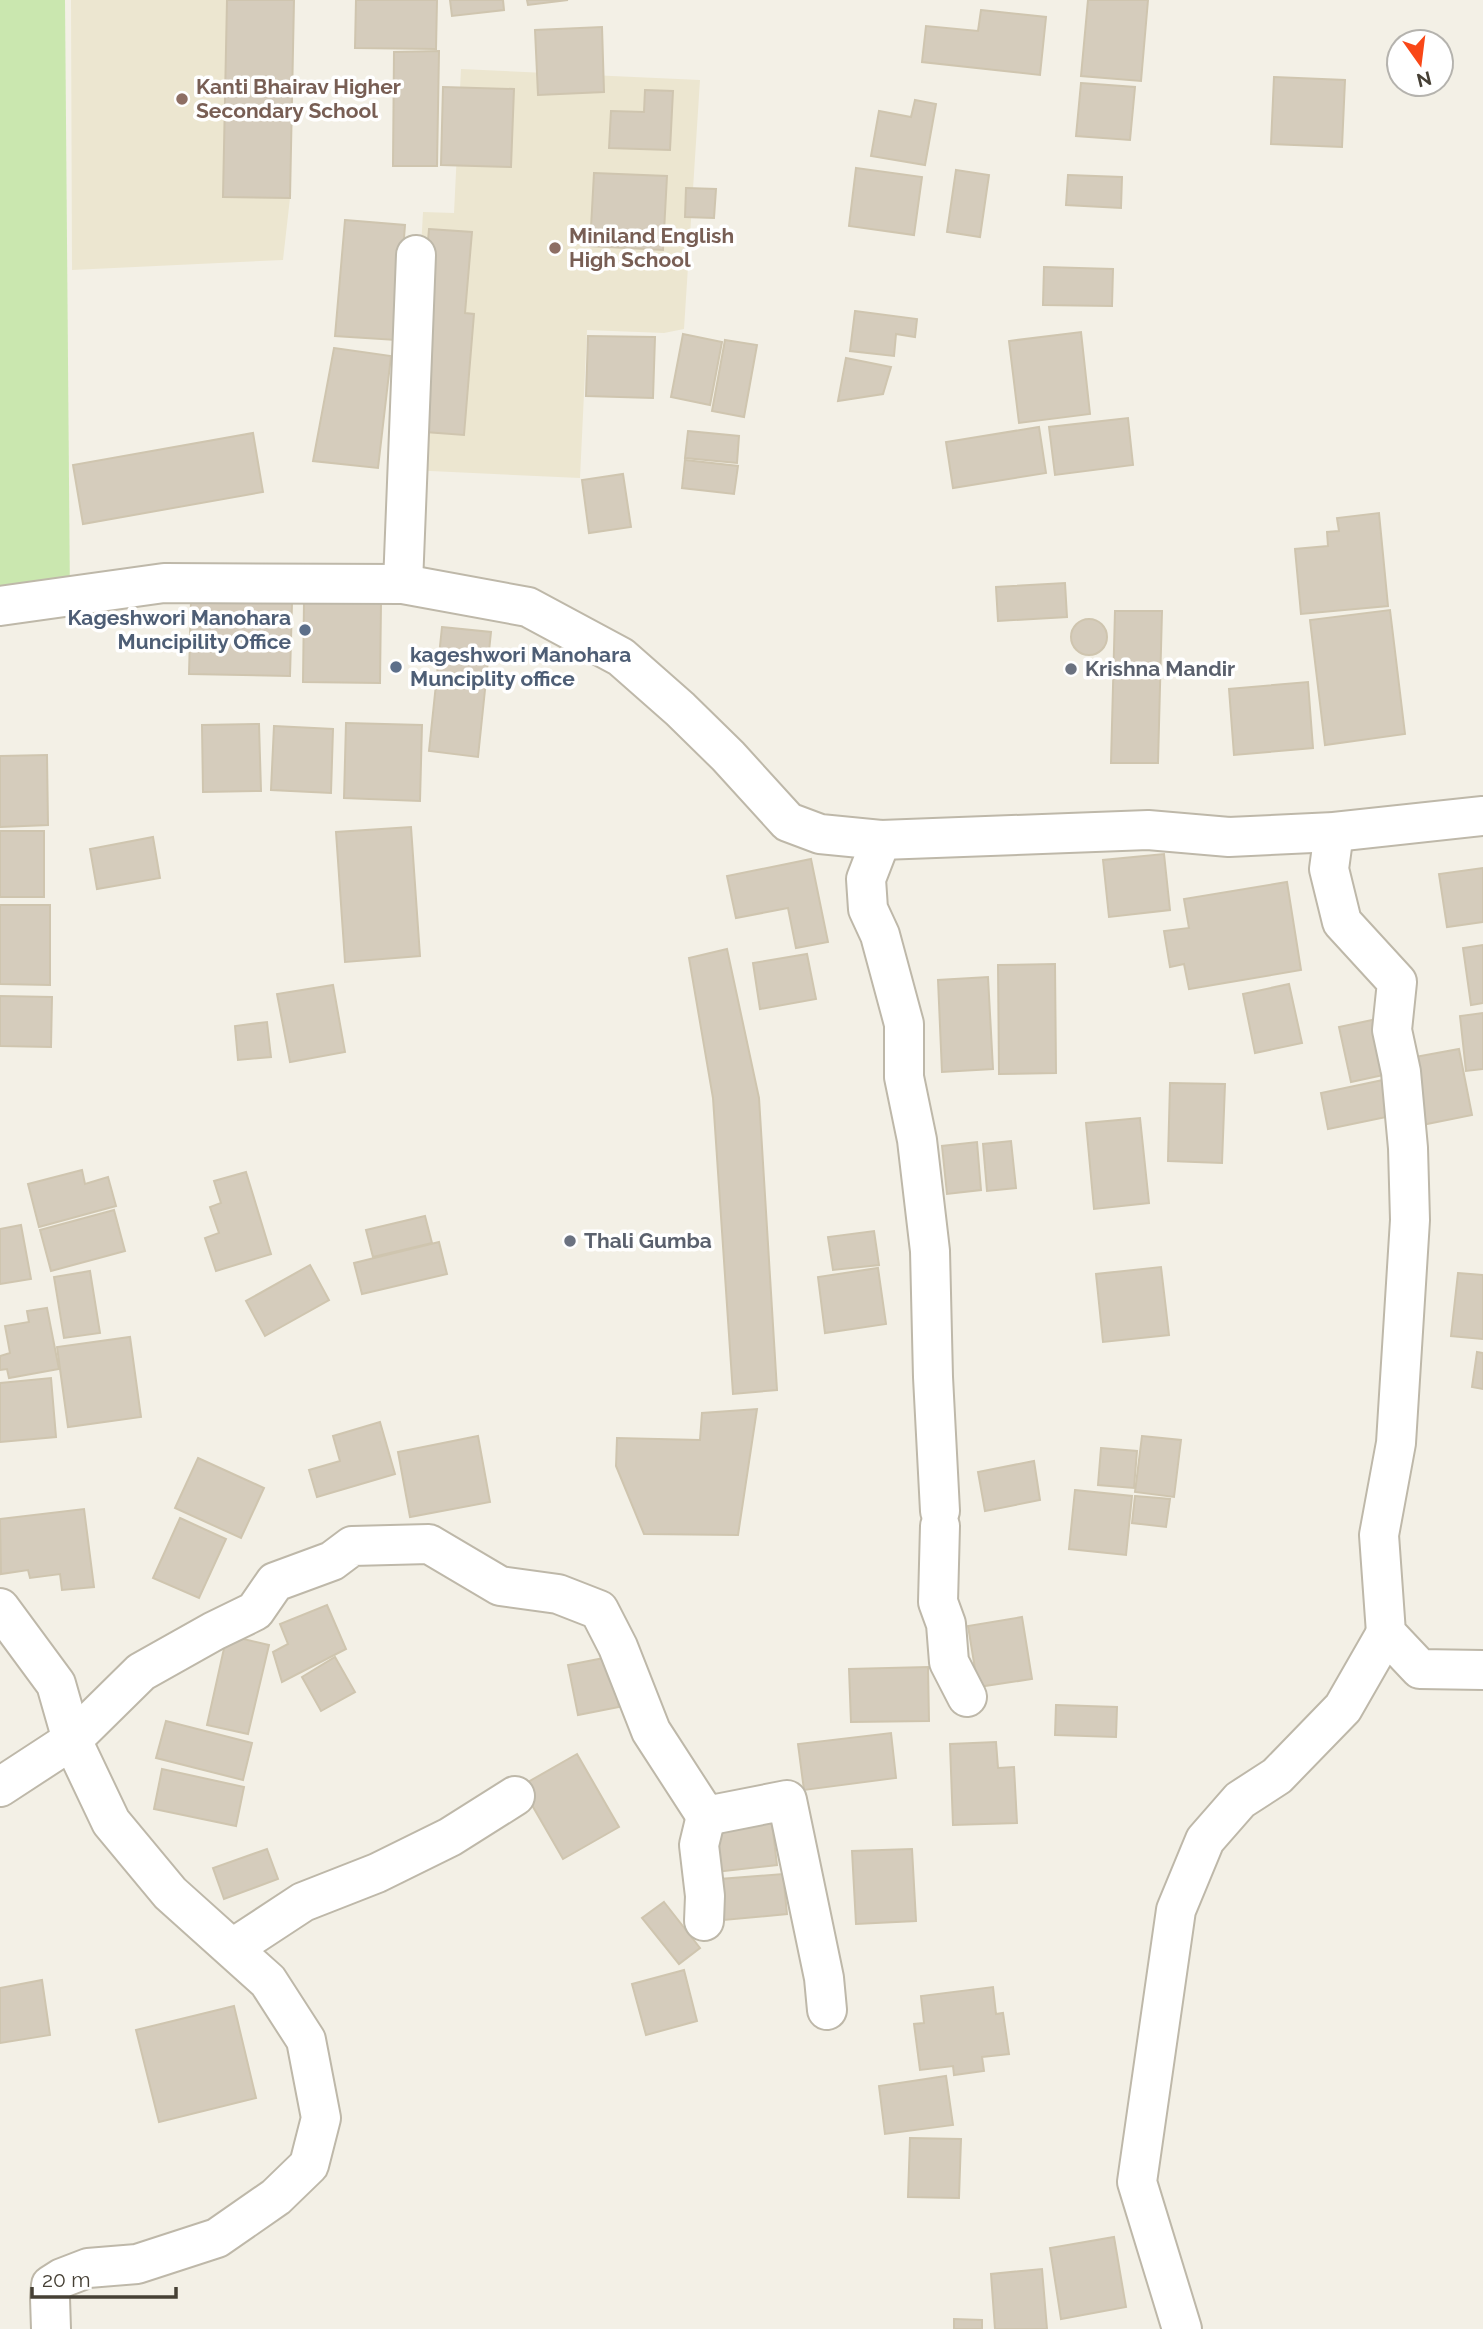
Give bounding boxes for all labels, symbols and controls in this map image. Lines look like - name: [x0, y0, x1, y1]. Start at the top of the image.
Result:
- north arrow: [1385, 28, 1455, 98]
- text: N: [1414, 67, 1434, 92]
- place label: Kanti Bhairav Higher Secondary School: [196, 74, 401, 123]
- marker: Kanti Bhairav Higher Secondary School: [174, 91, 190, 107]
- place label: Miniland English High School: [569, 223, 734, 272]
- marker: Miniland English High School: [547, 240, 563, 256]
- place label: Kageshwori Manohara Muncipility Office: [67, 605, 291, 654]
- marker: Kageshwori Manohara Muncipility Office: [297, 622, 313, 638]
- place label: kageshwori Manohara Munciplity office: [410, 642, 631, 691]
- place label: Krishna Mandir: [1085, 656, 1235, 681]
- marker: kageshwori Manohara Munciplity office: [388, 659, 404, 675]
- marker: Krishna Mandir: [1063, 661, 1079, 677]
- place label: Thali Gumba: [584, 1228, 712, 1253]
- marker: Thali Gumba: [562, 1233, 578, 1249]
- scale bar: [32, 2256, 175, 2300]
- text: 20 m: [42, 2267, 90, 2292]

